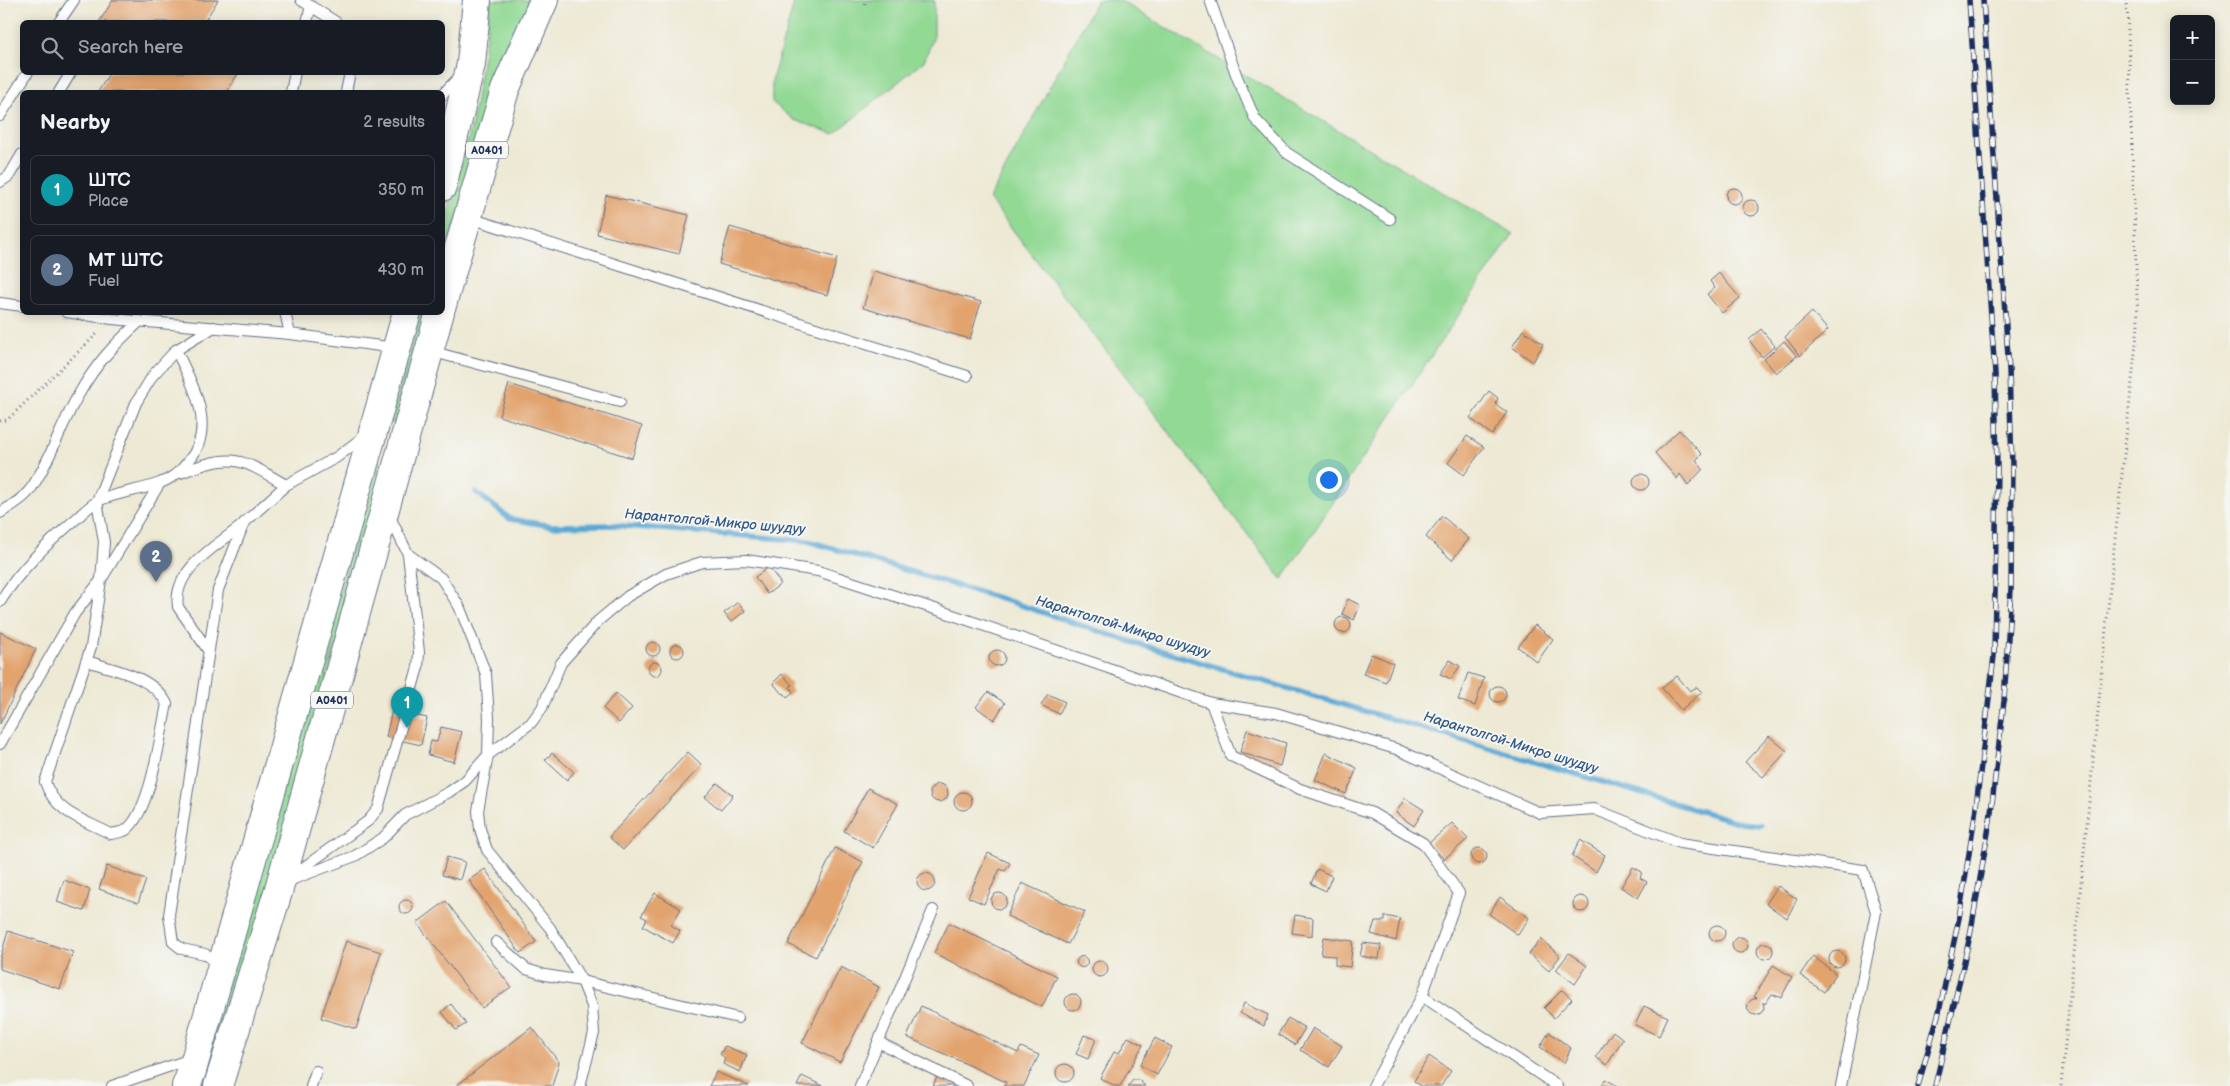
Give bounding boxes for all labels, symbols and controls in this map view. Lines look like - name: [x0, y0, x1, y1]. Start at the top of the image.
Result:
- map controls: [2170, 15, 2215, 105]
- button: +: [2170, 15, 2215, 60]
- search box: [20, 20, 445, 75]
- icon: search: [38, 34, 66, 62]
- text: Search here: [78, 36, 183, 59]
- button: −: [2170, 60, 2215, 105]
- text: Nearby: [40, 110, 110, 135]
- text: 2 results: [363, 113, 425, 132]
- road number: A0401: [466, 142, 508, 158]
- text: ШТС: [88, 169, 131, 192]
- text: 1: [54, 181, 60, 200]
- text: 350 m: [378, 181, 424, 200]
- text: Place: [88, 192, 129, 211]
- text: МТ ШТС: [88, 249, 163, 272]
- text: 2: [52, 261, 62, 280]
- text: 430 m: [377, 261, 424, 280]
- text: Fuel: [88, 272, 119, 291]
- your location: [1316, 467, 1342, 493]
- water label: Нарантолгой-Микро шуудуу: [624, 505, 807, 538]
- pin: 2: [140, 541, 172, 582]
- water label: Нарантолгой-Микро шуудуу: [1034, 592, 1213, 661]
- pin: 1: [391, 687, 423, 728]
- road number: A0401: [311, 692, 353, 708]
- water label: Нарантолгой-Микро шуудуу: [1422, 708, 1601, 777]

